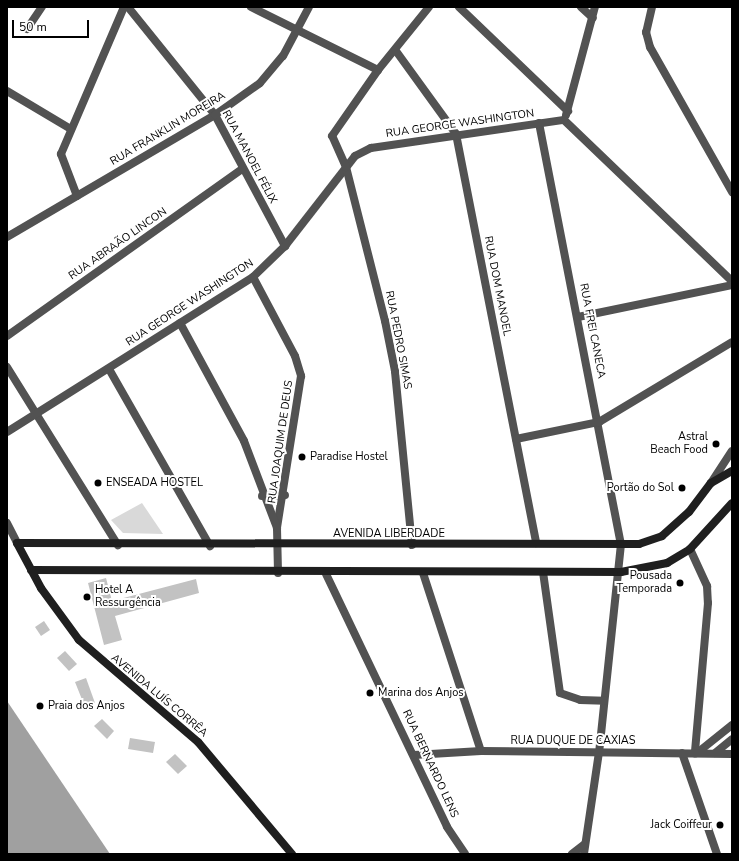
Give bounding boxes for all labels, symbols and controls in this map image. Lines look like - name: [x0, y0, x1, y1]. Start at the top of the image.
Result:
- scale bar: [14, 12, 91, 38]
- text: 50 m: [19, 19, 47, 35]
- street label: RUA FRANKLIN MOREIRA: [108, 89, 228, 169]
- street label: RUA GEORGE WASHINGTON: [385, 107, 535, 141]
- street label: RUA MANOEL FÉLIX: [219, 108, 279, 206]
- street label: RUA ABRAÃO LINCON: [66, 205, 170, 283]
- street label: RUA DOM MANOEL: [481, 235, 513, 337]
- street label: RUA GEORGE WASHINGTON: [124, 257, 256, 349]
- street label: RUA FREI CANECA: [576, 282, 608, 380]
- street label: RUA PEDRO SIMAS: [382, 290, 414, 390]
- street label: RUA JOAQUIM DE DEUS: [266, 380, 296, 504]
- place label: Astral Beach Food: [650, 431, 708, 457]
- marker: Astral Beach Food: [711, 439, 721, 449]
- place label: Paradise Hostel: [310, 450, 388, 464]
- marker: Paradise Hostel: [297, 452, 307, 462]
- place label: ENSEADA HOSTEL: [106, 476, 203, 490]
- marker: ENSEADA HOSTEL: [93, 478, 103, 488]
- place label: Portão do Sol: [607, 481, 674, 495]
- marker: Portão do Sol: [677, 483, 687, 493]
- street label: AVENIDA LIBERDADE: [333, 527, 445, 541]
- place label: Pousada Temporada: [616, 570, 672, 596]
- marker: Pousada Temporada: [675, 578, 685, 588]
- place label: Hotel A Ressurgência: [95, 584, 161, 610]
- marker: Hotel A Ressurgência: [82, 592, 92, 602]
- street label: AVENIDA LUÍS CORRÊA: [108, 652, 210, 740]
- place label: Marina dos Anjos: [378, 686, 464, 700]
- marker: Marina dos Anjos: [365, 688, 375, 698]
- place label: Praia dos Anjos: [48, 699, 125, 713]
- marker: Praia dos Anjos: [35, 701, 45, 711]
- street label: RUA BERNARDO LENS: [399, 708, 461, 820]
- street label: RUA DUQUE DE CAXIAS: [510, 734, 636, 748]
- place label: Jack Coiffeur: [651, 818, 712, 832]
- marker: Jack Coiffeur: [715, 820, 725, 830]

